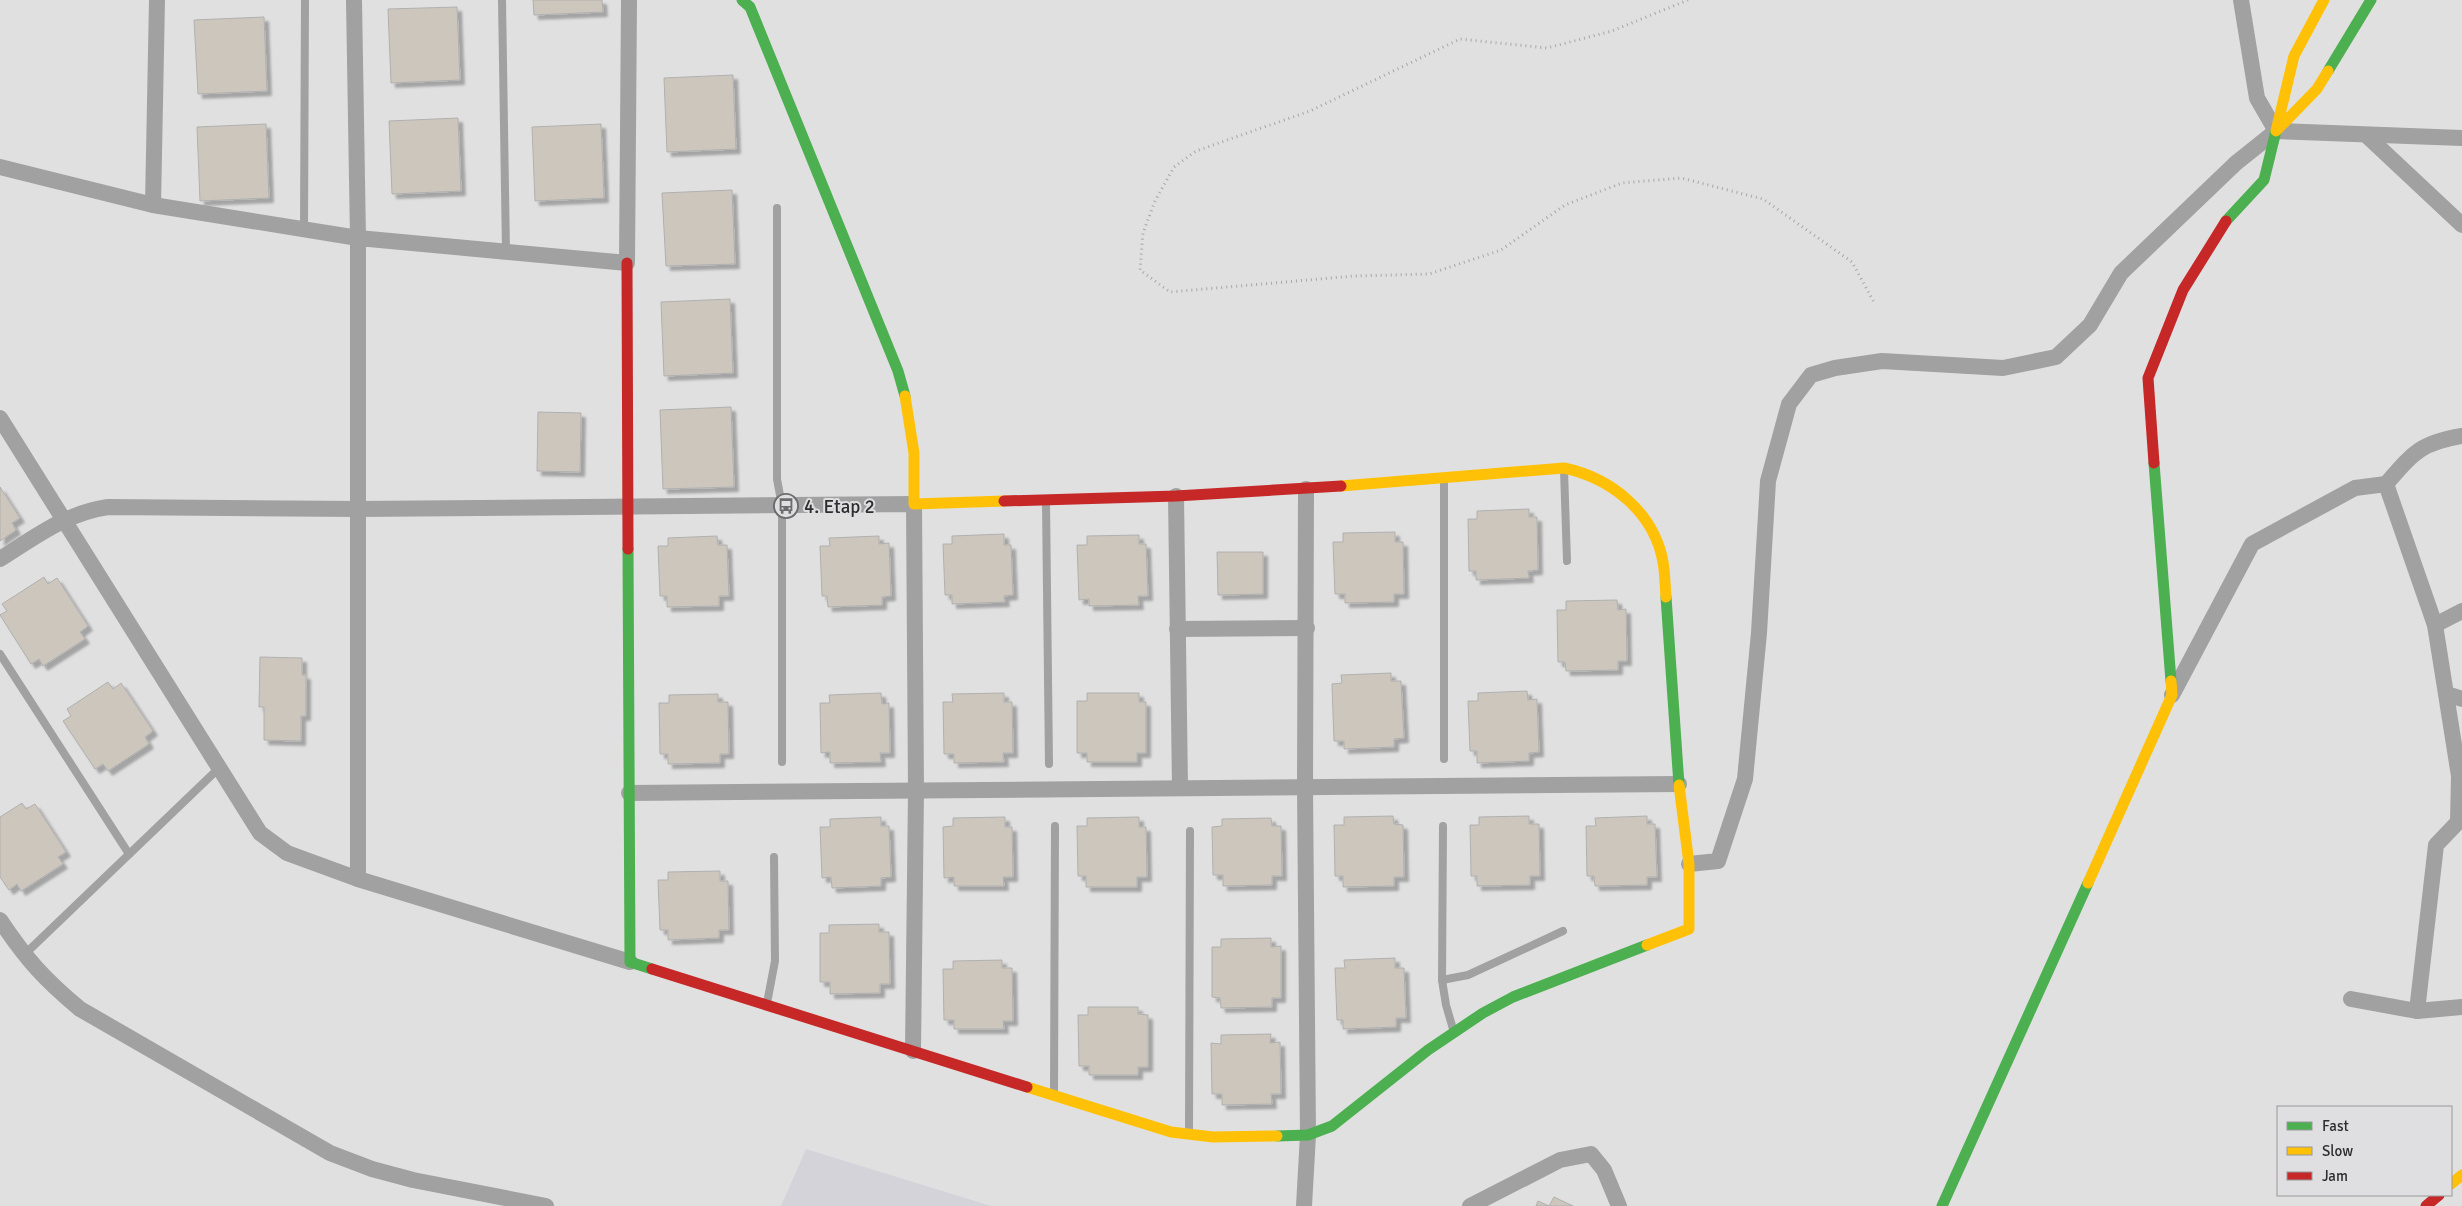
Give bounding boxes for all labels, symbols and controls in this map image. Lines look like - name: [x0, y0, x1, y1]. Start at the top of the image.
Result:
- bus stop icon: 4. Etap 2: [773, 493, 799, 519]
- place label: 4. Etap 2: [804, 495, 875, 519]
- legend: [2277, 1106, 2452, 1196]
- text: Fast: [2322, 1117, 2349, 1135]
- text: Slow: [2322, 1142, 2353, 1160]
- text: Jam: [2322, 1167, 2348, 1185]

